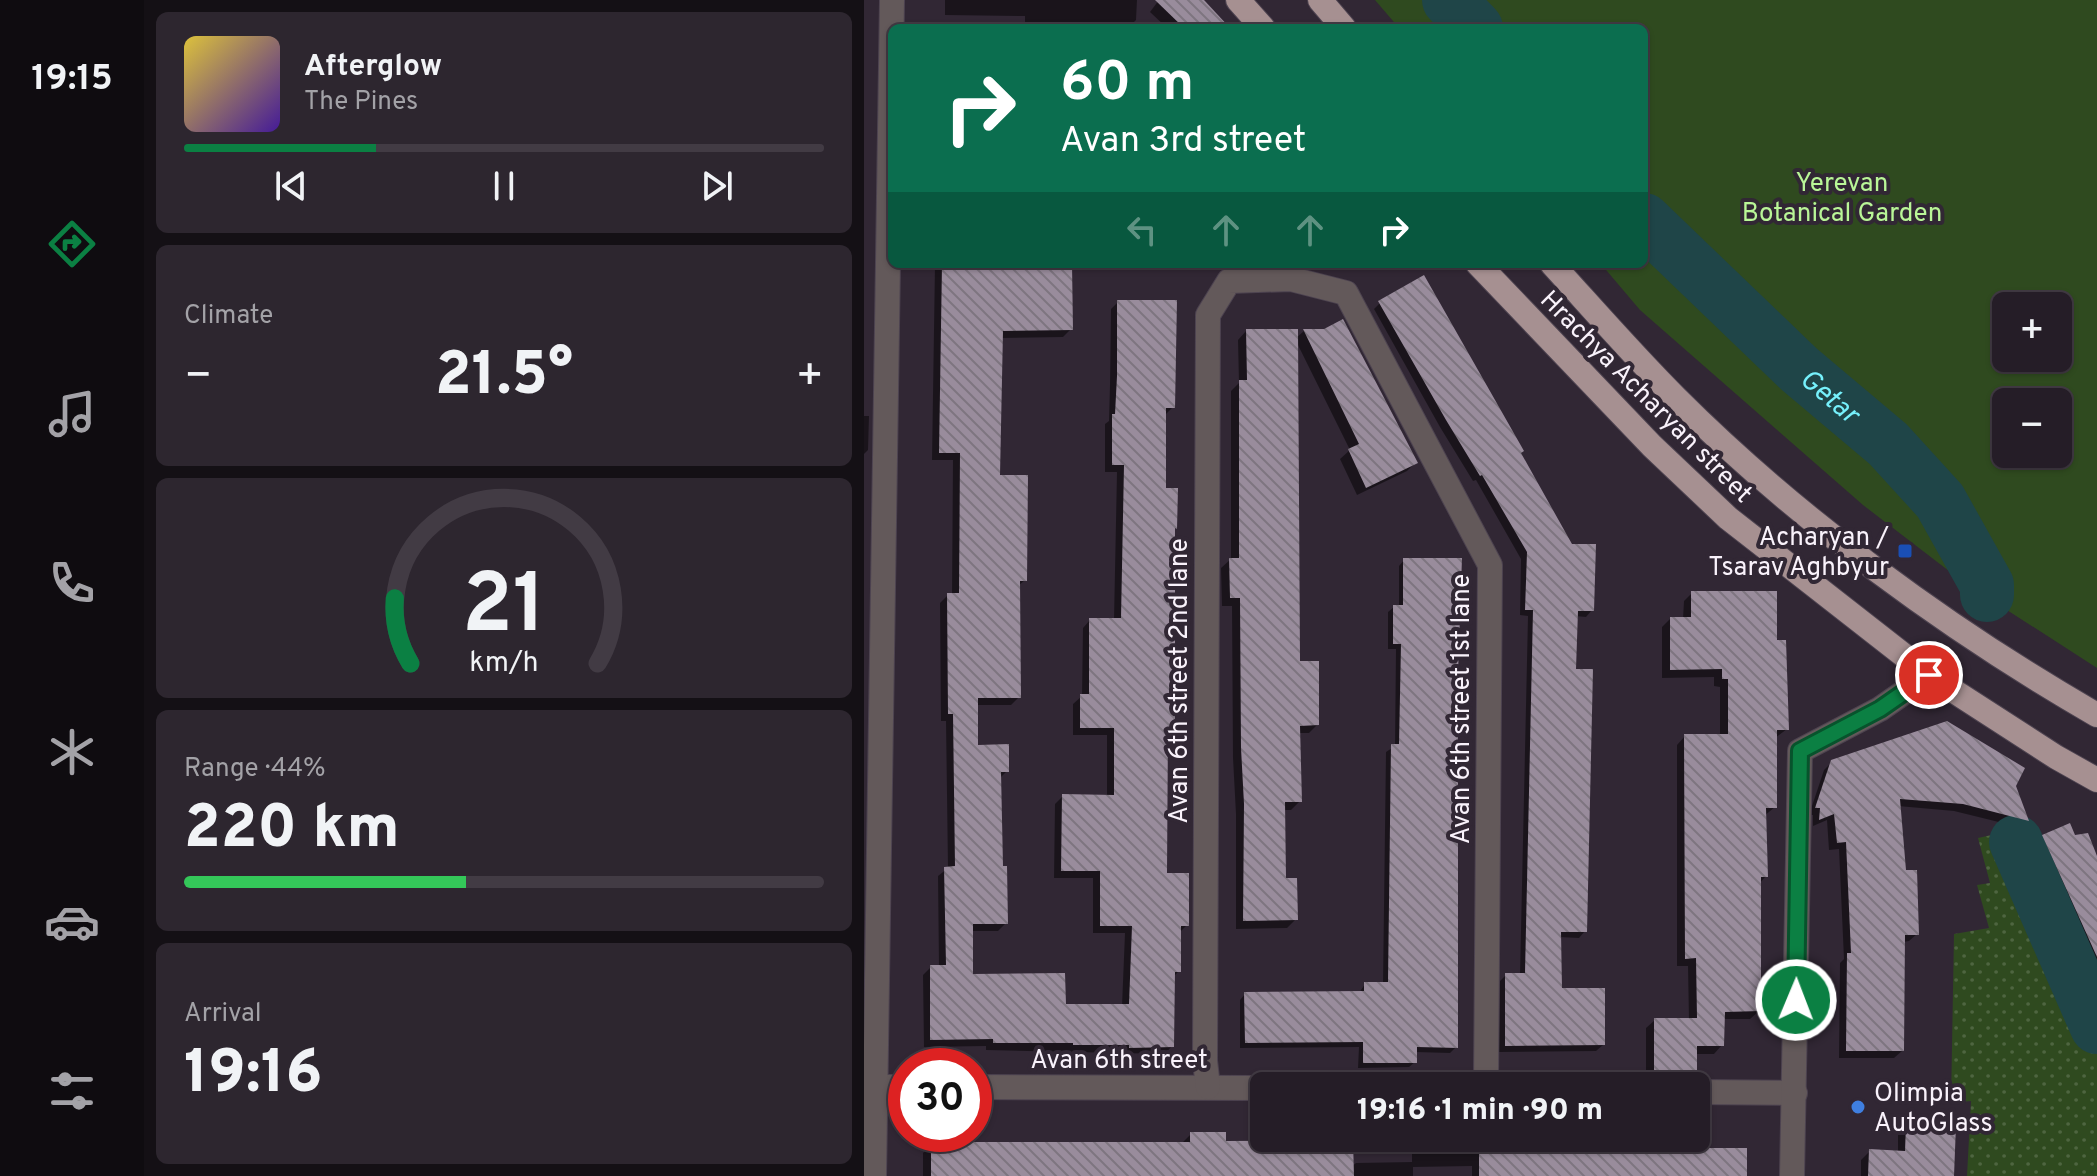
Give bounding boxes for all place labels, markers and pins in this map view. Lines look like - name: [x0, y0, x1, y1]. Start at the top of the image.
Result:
- place label: Acharyan / Tsarav Aghbyur: [1708, 522, 1889, 585]
- marker: Acharyan / Tsarav Aghbyur: [1896, 542, 1914, 560]
- pin: [1895, 641, 1963, 709]
- place label: Olimpia AutoGlass: [1874, 1078, 1993, 1141]
- marker: Olimpia AutoGlass: [1849, 1098, 1867, 1116]

